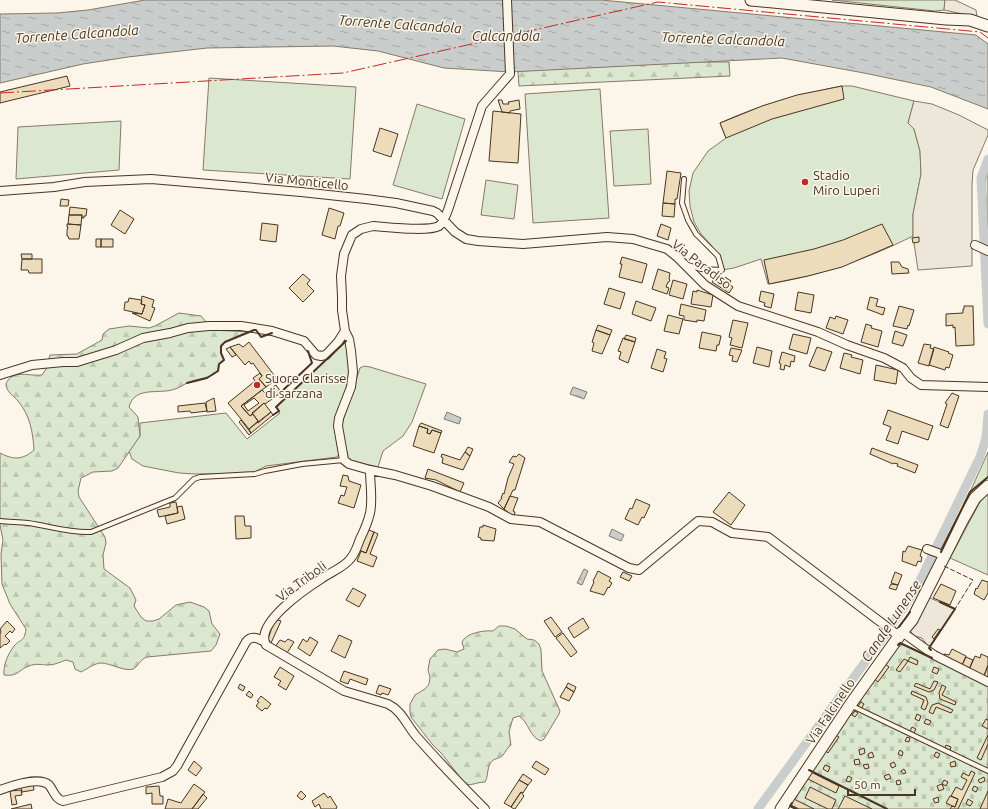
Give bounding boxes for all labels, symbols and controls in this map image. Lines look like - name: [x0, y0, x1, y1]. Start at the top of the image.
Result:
- water label: Torrente Calcandola: [338, 12, 463, 36]
- water label: Torrente Calcandola: [15, 22, 140, 46]
- water label: Calcandola: [472, 28, 541, 44]
- water label: Torrente Calcandola: [661, 29, 786, 49]
- place label: Stadio Miro Luperi: [813, 168, 880, 197]
- street label: Via Monticello: [265, 170, 349, 192]
- marker: Stadio Miro Luperi: [800, 177, 810, 187]
- street label: Via Paradiso: [670, 236, 734, 292]
- place label: Suore Clarisse di sarzana: [265, 371, 347, 400]
- marker: Suore Clarisse di sarzana: [252, 380, 262, 390]
- street label: Via Triboli: [273, 558, 329, 604]
- water label: Canale Lunense: [858, 577, 924, 665]
- street label: Via Falcinello: [803, 676, 857, 746]
- scale bar: [848, 771, 915, 797]
- text: 50 m: [854, 778, 881, 791]

